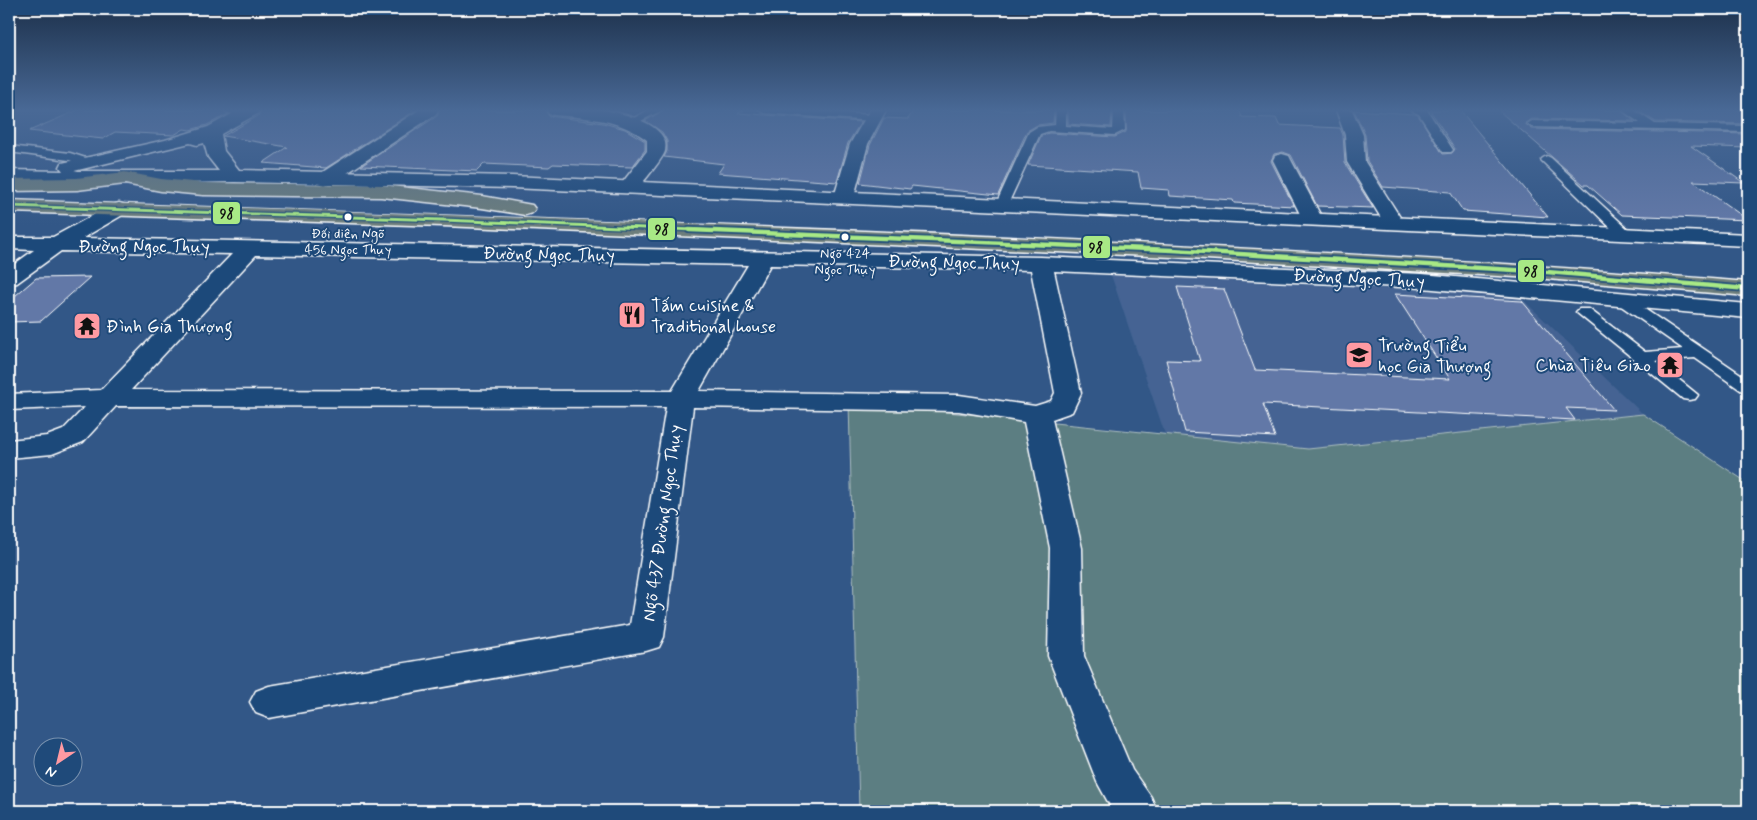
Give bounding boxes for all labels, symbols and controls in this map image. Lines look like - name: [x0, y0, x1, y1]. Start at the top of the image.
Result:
- line badge: 98: [212, 201, 241, 225]
- text: 98: [220, 205, 235, 223]
- marker: Đối diện Ngõ 456 Ngọc Thụy: [343, 212, 353, 222]
- line badge: 98: [647, 217, 676, 241]
- text: 98: [655, 221, 670, 239]
- place label: Đối diện Ngõ 456 Ngọc Thụy: [305, 225, 391, 261]
- marker: Ngõ 424 Ngọc Thụy: [840, 232, 850, 242]
- street label: Đường Ngọc Thụy: [78, 235, 210, 261]
- line badge: 98: [1082, 235, 1111, 259]
- text: 98: [1089, 239, 1104, 257]
- street label: Đường Ngọc Thụy: [483, 242, 615, 270]
- place label: Ngõ 424 Ngọc Thụy: [815, 245, 875, 281]
- street label: Đường Ngọc Thụy: [888, 250, 1020, 278]
- line badge: 98: [1517, 259, 1545, 283]
- text: 98: [1524, 263, 1539, 281]
- street label: Đường Ngọc Thụy: [1292, 264, 1425, 296]
- place label: Tấm cuisine & Traditional house: [651, 294, 776, 339]
- restaurant icon: Tấm cuisine & Traditional house: [617, 300, 647, 330]
- temple icon: Đình Gia Thượng: [72, 311, 102, 341]
- place label: Đình Gia Thượng: [106, 315, 233, 341]
- place label: Trường Tiểu học Gia Thượng: [1378, 334, 1492, 381]
- school or university icon: Trường Tiểu học Gia Thượng: [1344, 340, 1374, 370]
- temple icon: Chùa Tiêu Giao: [1655, 350, 1685, 380]
- place label: Chùa Tiêu Giao: [1535, 354, 1651, 378]
- street label: Ngõ 437 Đường Ngọc Thụy: [637, 423, 691, 623]
- north arrow: [32, 738, 82, 788]
- text: N: [42, 762, 60, 782]

